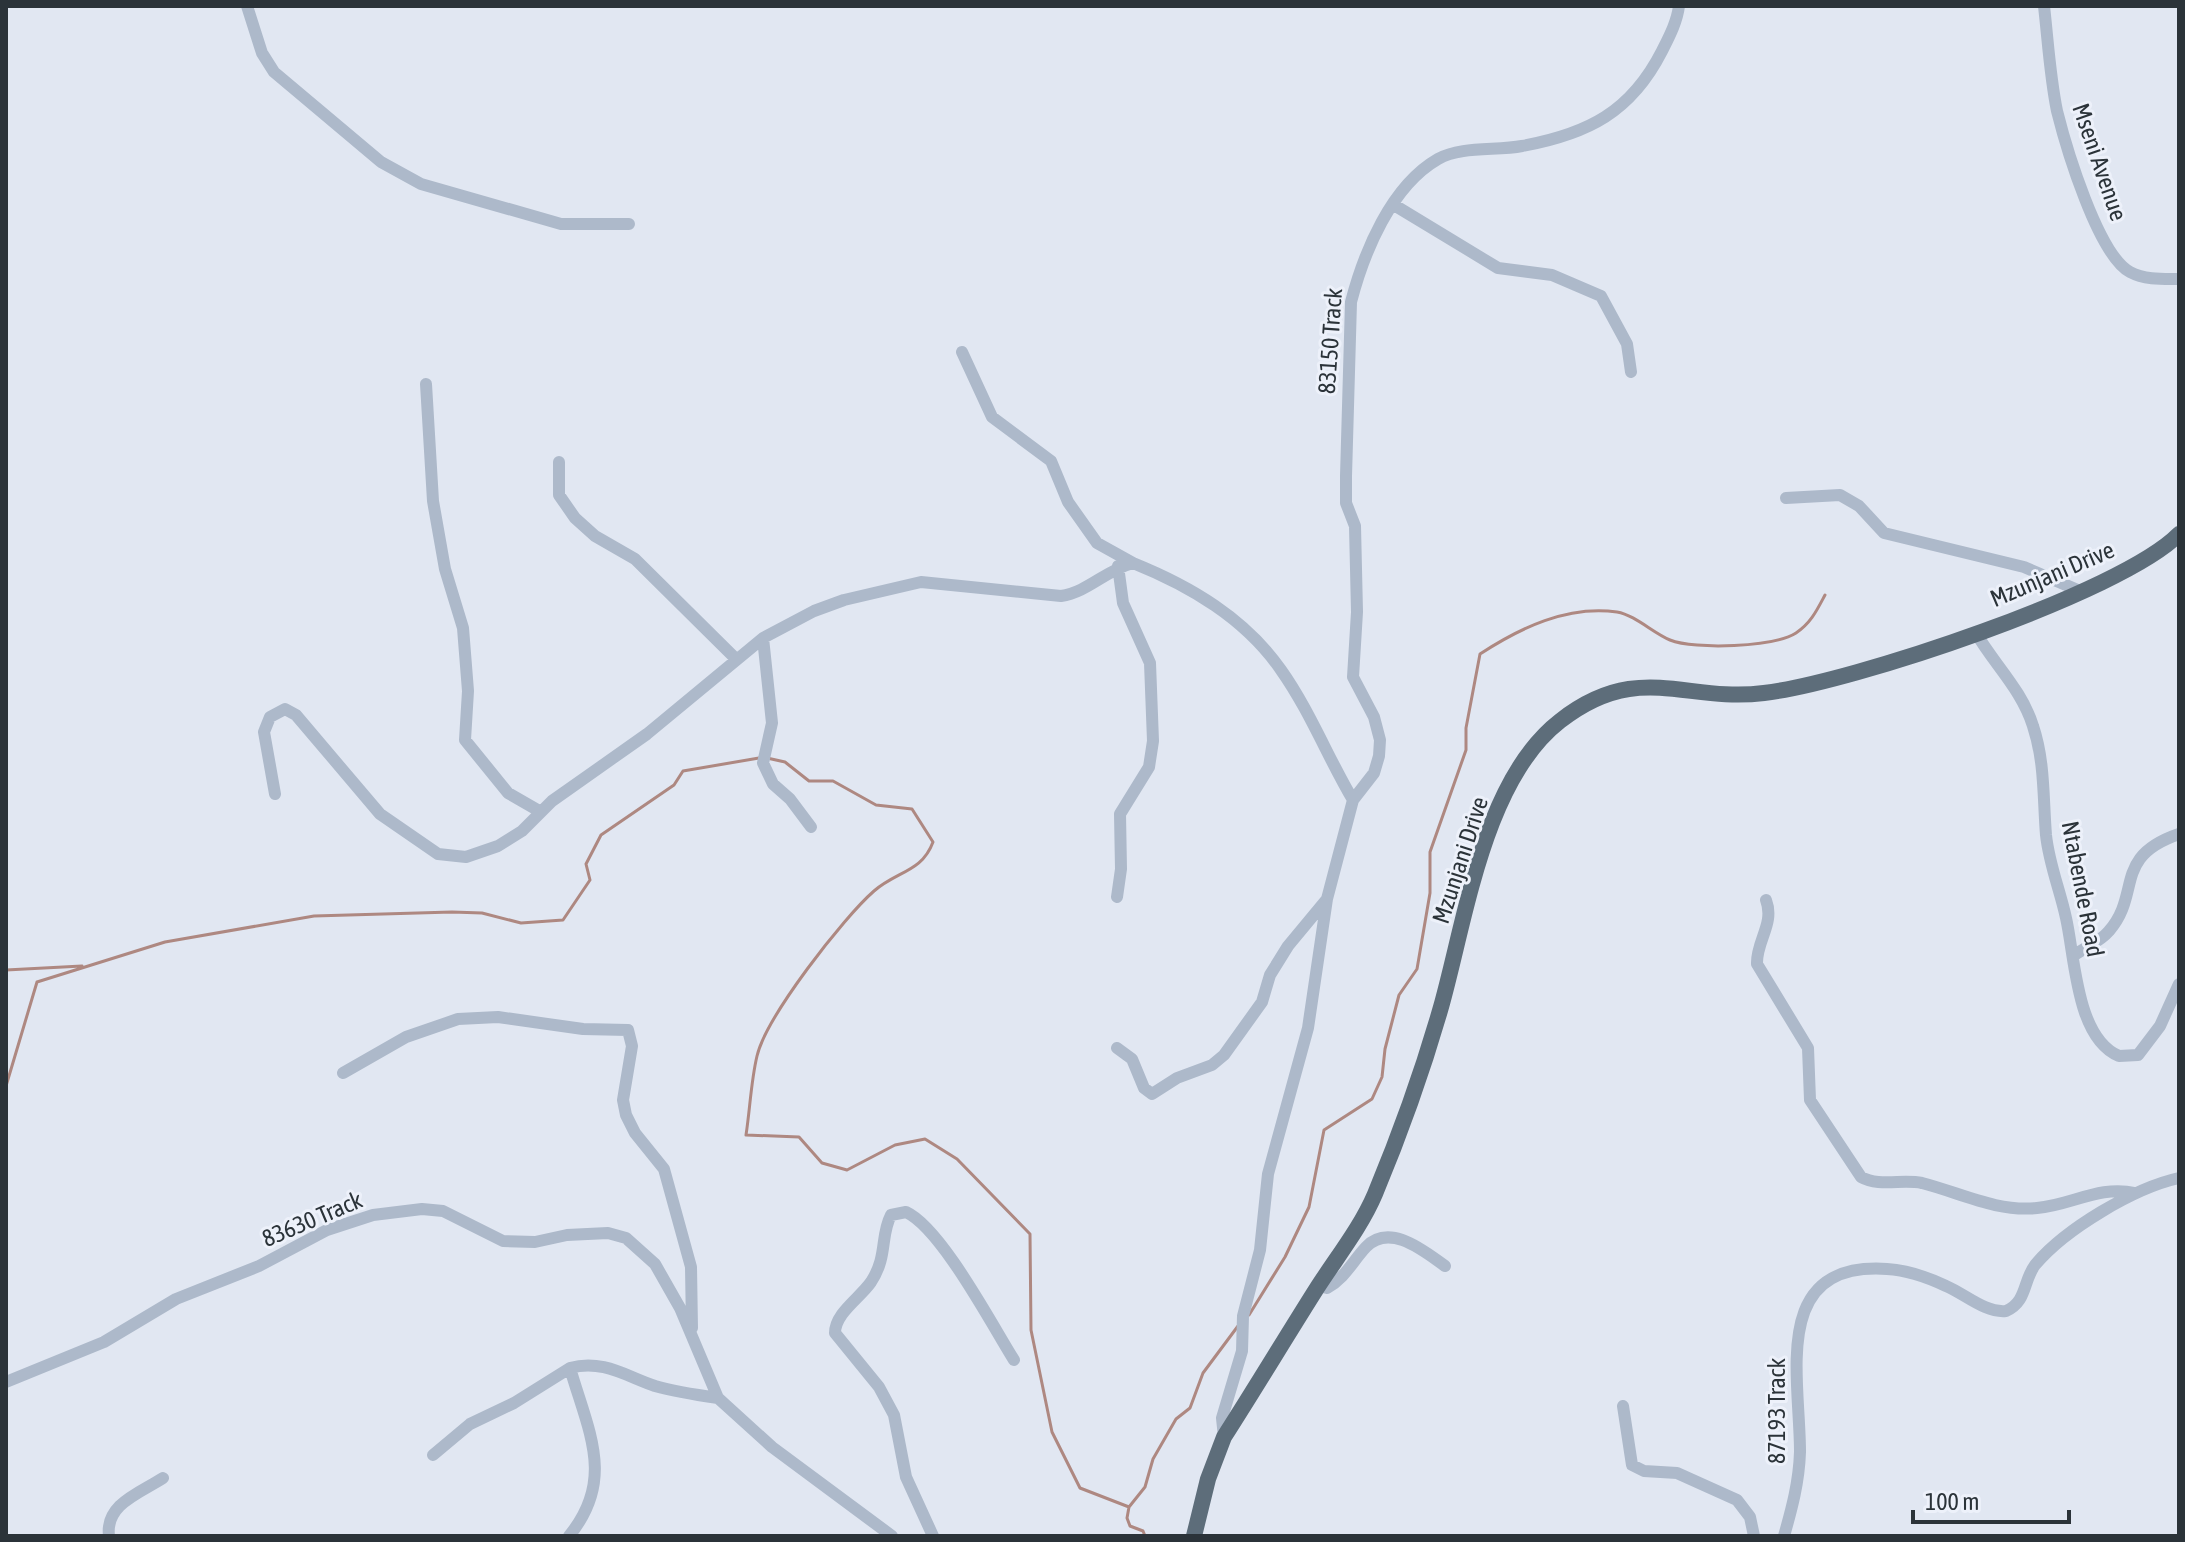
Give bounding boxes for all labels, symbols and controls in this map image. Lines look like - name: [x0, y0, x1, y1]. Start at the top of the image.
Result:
- street label: Mseni Avenue: [2067, 100, 2133, 224]
- street label: 83150 Track: [1313, 287, 1347, 395]
- street label: Mzunjani Drive: [1986, 536, 2118, 612]
- street label: Mzunjani Drive: [1427, 793, 1493, 927]
- street label: Ntabende Road: [2057, 819, 2109, 959]
- street label: 83630 Track: [258, 1186, 366, 1252]
- street label: 87193 Track: [1763, 1358, 1790, 1464]
- scale bar: [1913, 1474, 2069, 1524]
- text: 100 m: [1925, 1488, 1979, 1515]

